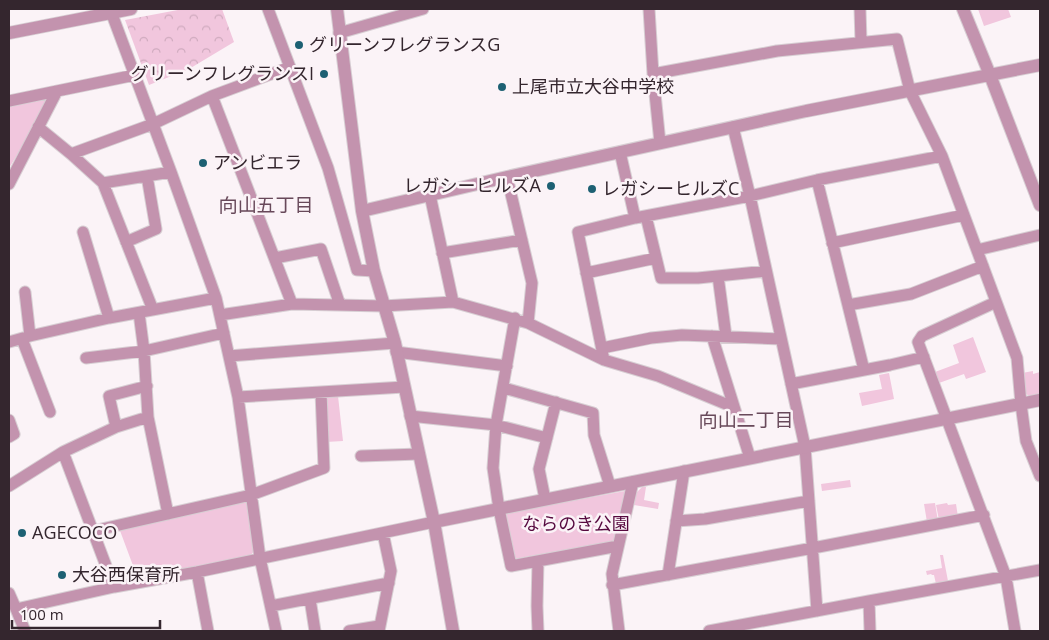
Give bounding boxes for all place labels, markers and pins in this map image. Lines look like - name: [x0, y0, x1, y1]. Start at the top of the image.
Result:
- place label: グリーンフレグランスG: [309, 32, 500, 56]
- marker: グリーンフレグランスG: [293, 39, 305, 51]
- place label: グリーンフレグランスI: [131, 61, 314, 85]
- marker: グリーンフレグランスI: [318, 68, 330, 80]
- place label: 上尾市立大谷中学校: [512, 74, 674, 98]
- marker: 上尾市立大谷中学校: [496, 81, 508, 93]
- place label: アンビエラ: [213, 150, 302, 174]
- marker: アンビエラ: [197, 157, 209, 169]
- place label: レガシーヒルズA: [404, 173, 542, 197]
- place label: レガシーヒルズC: [602, 176, 739, 200]
- marker: レガシーヒルズA: [545, 180, 557, 192]
- marker: レガシーヒルズC: [586, 183, 598, 195]
- place label: AGECOCO: [32, 520, 117, 544]
- marker: AGECOCO: [16, 527, 28, 539]
- place label: 大谷西保育所: [72, 562, 180, 586]
- marker: 大谷西保育所: [56, 569, 68, 581]

